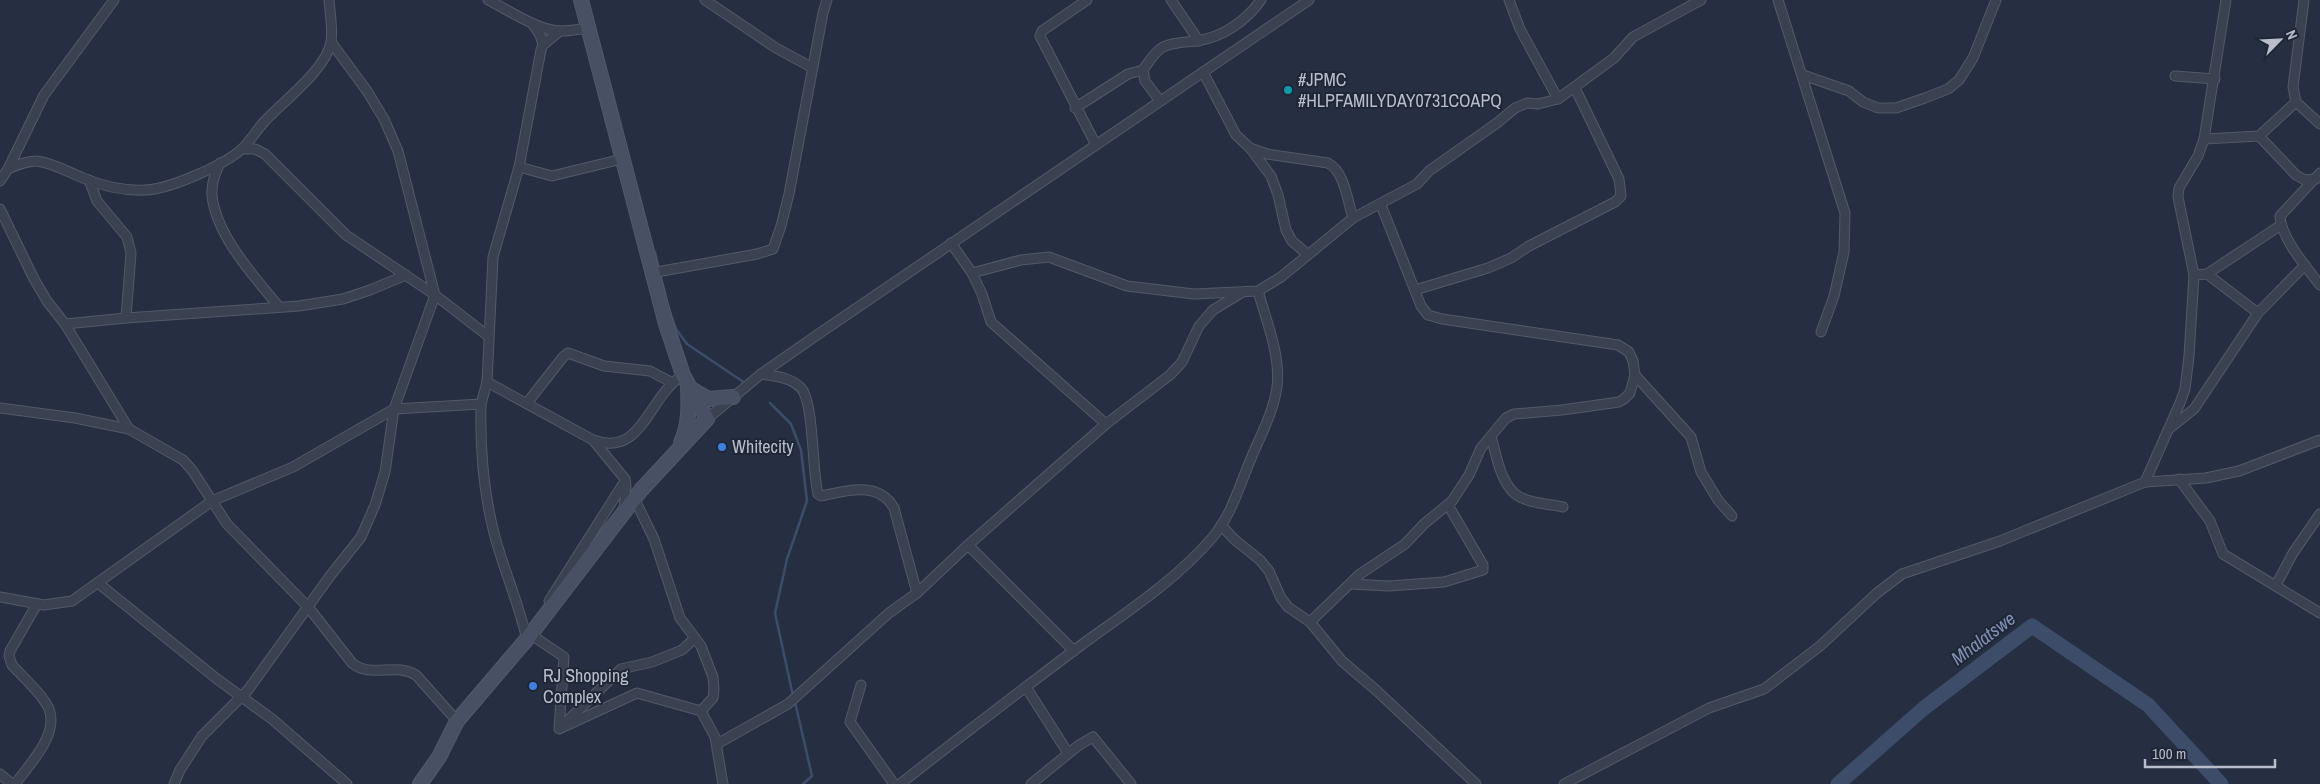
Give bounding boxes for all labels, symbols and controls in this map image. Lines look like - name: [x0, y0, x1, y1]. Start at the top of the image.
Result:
- north arrow: [2255, 15, 2305, 65]
- text: N: [2282, 27, 2302, 42]
- place label: #JPMC #HLPFAMILYDAY0731COAPQ: [1298, 67, 1502, 113]
- marker: #JPMC #HLPFAMILYDAY0731COAPQ: [1282, 84, 1294, 96]
- place label: Whitecity: [732, 434, 794, 459]
- marker: Whitecity: [716, 441, 728, 453]
- water label: Mhalatswe: [1945, 605, 2021, 671]
- place label: RJ Shopping Complex: [543, 663, 629, 709]
- marker: RJ Shopping Complex: [527, 680, 539, 692]
- scale bar: [2145, 736, 2275, 768]
- text: 100 m: [2152, 743, 2186, 764]

